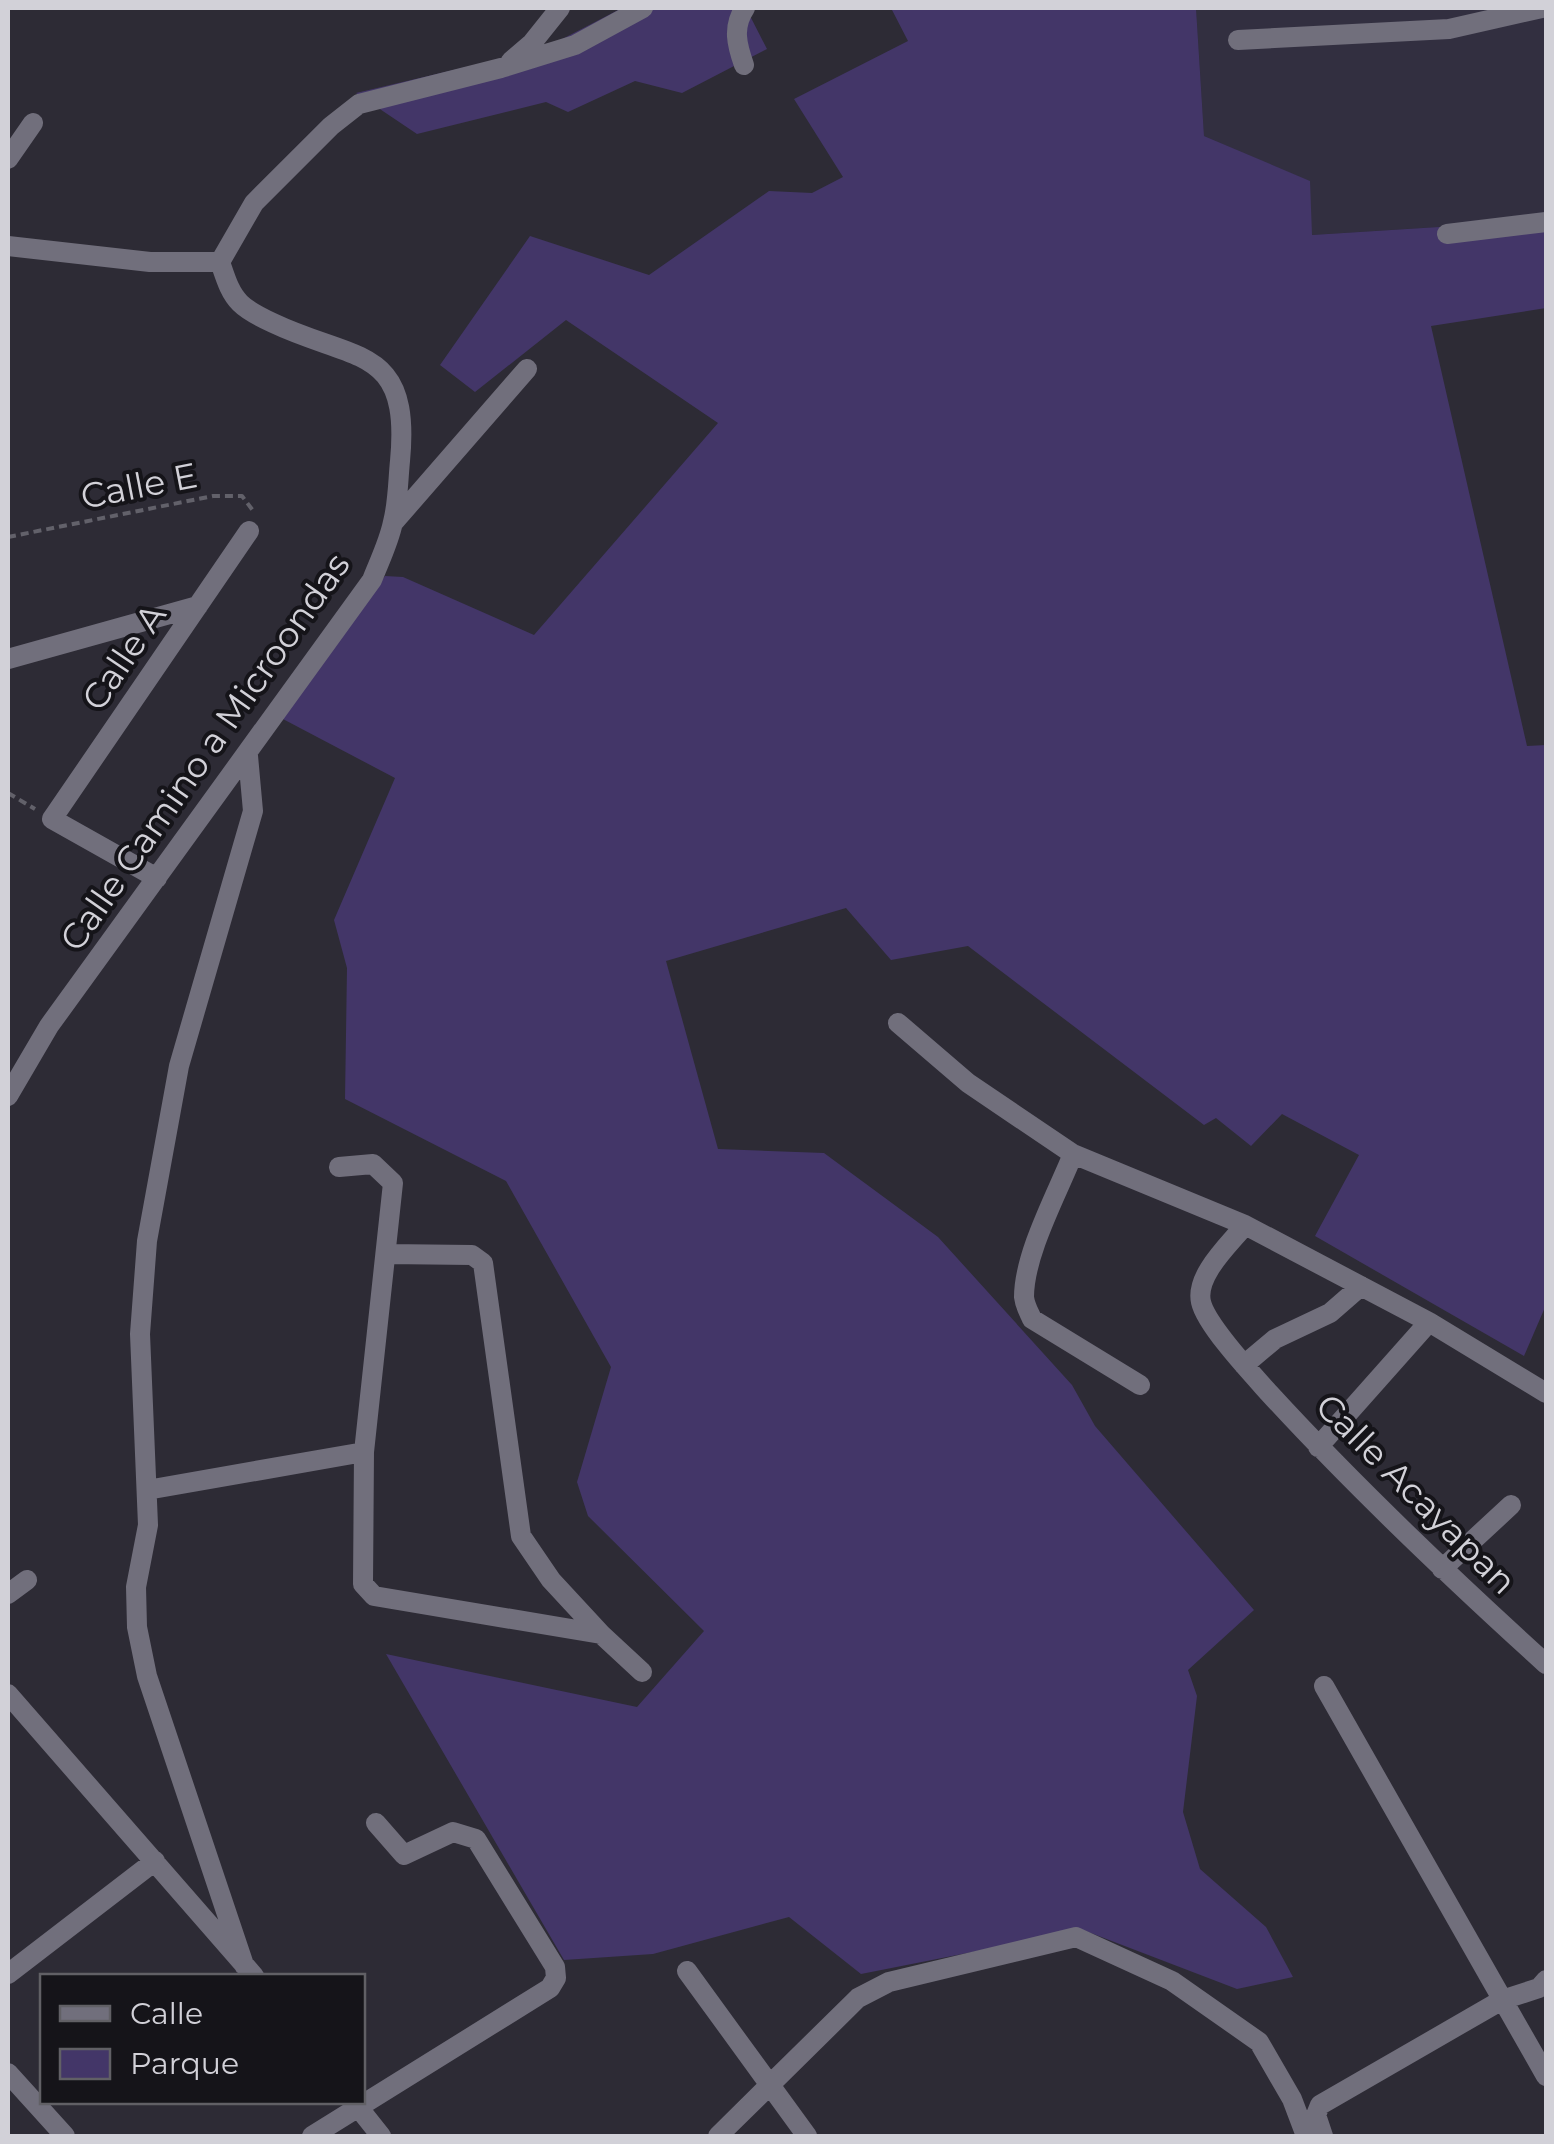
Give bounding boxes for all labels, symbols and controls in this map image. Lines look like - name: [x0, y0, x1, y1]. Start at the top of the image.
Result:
- street label: Calle E: [77, 453, 201, 518]
- street label: Calle Camino a Microondas: [51, 544, 359, 959]
- street label: Calle A: [72, 594, 175, 718]
- street label: Calle Acayapan: [1307, 1384, 1526, 1603]
- legend: [40, 1974, 365, 2104]
- text: Calle: [130, 1995, 203, 2032]
- text: Parque: [130, 2045, 239, 2082]

